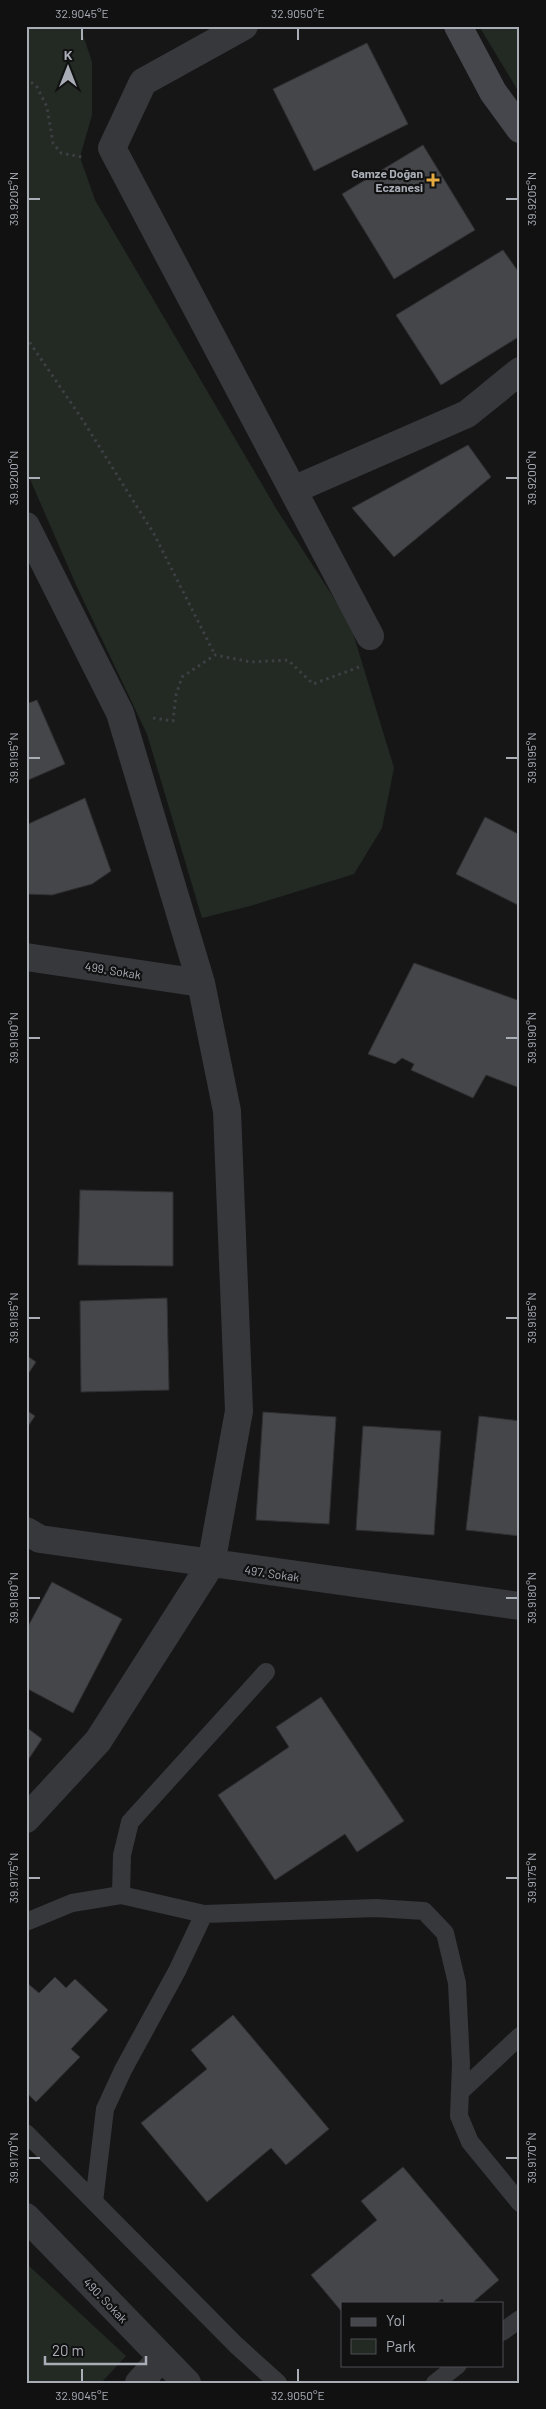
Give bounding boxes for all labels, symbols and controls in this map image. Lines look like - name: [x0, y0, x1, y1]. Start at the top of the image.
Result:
- text: 32.9045°E: [55, 6, 109, 20]
- text: 32.9050°E: [271, 6, 325, 20]
- north arrow: [42, 42, 92, 92]
- text: K: [64, 46, 73, 63]
- place label: Gamze Doğan Eczanesi: [351, 166, 423, 194]
- text: 39.9205°N: [6, 172, 20, 226]
- text: 39.9205°N: [524, 172, 538, 226]
- marker: Gamze Doğan Eczanesi: [427, 174, 439, 186]
- text: 39.9200°N: [6, 451, 20, 505]
- text: 39.9200°N: [524, 451, 538, 505]
- text: 39.9195°N: [6, 732, 20, 784]
- text: 39.9195°N: [524, 732, 538, 784]
- street label: 499. Sokak: [84, 959, 142, 981]
- text: 39.9190°N: [6, 1012, 20, 1064]
- text: 39.9190°N: [524, 1012, 538, 1064]
- text: 39.9185°N: [6, 1292, 20, 1344]
- text: 39.9185°N: [524, 1292, 538, 1344]
- street label: 497. Sokak: [244, 1562, 300, 1584]
- text: 39.9180°N: [6, 1572, 20, 1624]
- text: 39.9180°N: [524, 1572, 538, 1624]
- text: 39.9175°N: [6, 1853, 20, 1903]
- text: 39.9175°N: [524, 1853, 538, 1903]
- text: 39.9170°N: [6, 2132, 20, 2184]
- text: 39.9170°N: [524, 2132, 538, 2184]
- street label: 490. Sokak: [81, 2275, 131, 2325]
- legend: [341, 2302, 504, 2366]
- text: Yol: [386, 2311, 405, 2329]
- scale bar: [45, 2334, 146, 2366]
- text: Park: [386, 2337, 416, 2355]
- text: 20 m: [52, 2341, 84, 2359]
- text: 32.9045°E: [55, 2388, 109, 2402]
- text: 32.9050°E: [271, 2388, 325, 2402]

